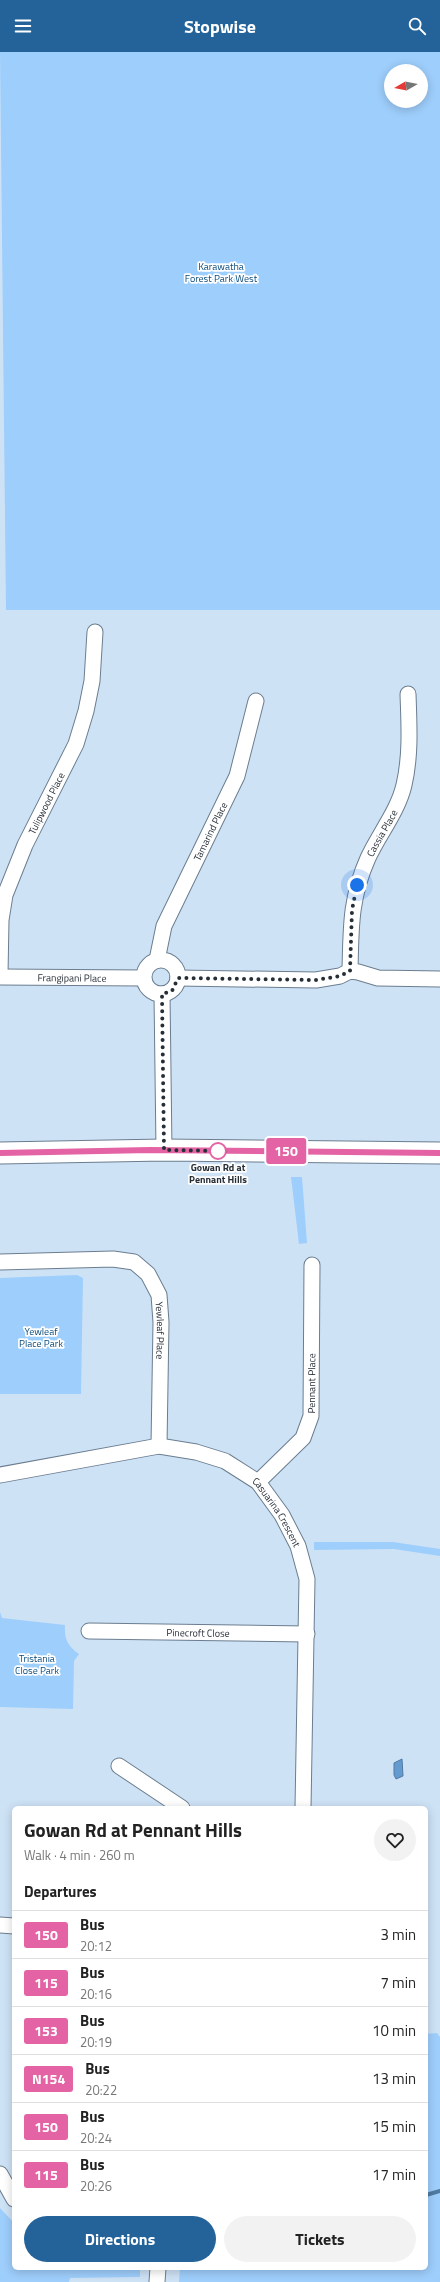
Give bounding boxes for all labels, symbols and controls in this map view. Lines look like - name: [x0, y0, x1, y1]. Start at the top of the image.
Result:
- text: Stopwise: [184, 13, 256, 40]
- icon: menu: [12, 15, 34, 37]
- icon: search: [406, 15, 428, 37]
- north arrow: [384, 64, 428, 108]
- map controls: [384, 64, 428, 108]
- park label: Karawatha Forest Park West: [185, 259, 258, 286]
- street label: Tulipwood Place: [25, 770, 69, 837]
- street label: Tamarind Place: [190, 800, 231, 864]
- street label: Cassia Place: [363, 807, 402, 859]
- your location: [347, 875, 367, 895]
- street label: Frangipani Place: [37, 970, 107, 986]
- line badge: 150: [263, 1138, 309, 1164]
- text: 150: [274, 1140, 298, 1161]
- marker: Gowan Rd at Pennant Hills: [209, 1142, 227, 1160]
- place label: Gowan Rd at Pennant Hills: [189, 1160, 247, 1187]
- street label: Yewleaf Place: [152, 1301, 168, 1360]
- park label: Yewleaf Place Park: [19, 1324, 63, 1351]
- street label: Pennant Place: [304, 1353, 319, 1414]
- street label: Casuarina Crescent: [250, 1474, 304, 1550]
- street label: Pinecroft Close: [166, 1625, 230, 1641]
- park label: Tristania Close Park: [15, 1651, 59, 1678]
- text: Gowan Rd at Pennant Hills: [24, 1815, 242, 1844]
- button: heart: [374, 1819, 416, 1861]
- text: Walk · 4 min · 260 m: [24, 1845, 135, 1865]
- text: Departures: [24, 1880, 97, 1903]
- text: Bus: [80, 1913, 105, 1936]
- text: 3 min: [380, 1923, 416, 1946]
- text: 150: [34, 1924, 58, 1945]
- text: 20:12: [80, 1936, 112, 1956]
- text: Bus: [80, 1961, 105, 1984]
- text: 7 min: [380, 1971, 416, 1994]
- text: 115: [34, 1972, 58, 1993]
- text: 20:16: [80, 1984, 112, 2004]
- text: Bus: [80, 2009, 105, 2032]
- text: 10 min: [372, 2019, 416, 2042]
- text: 153: [34, 2020, 58, 2041]
- text: 20:19: [80, 2032, 112, 2052]
- text: Bus: [85, 2057, 110, 2080]
- text: 13 min: [372, 2067, 416, 2090]
- text: N154: [32, 2068, 65, 2089]
- text: 20:22: [85, 2080, 117, 2100]
- text: Bus: [80, 2105, 105, 2128]
- text: 15 min: [372, 2115, 416, 2138]
- text: 150: [34, 2116, 58, 2137]
- text: 20:24: [80, 2128, 112, 2148]
- text: Bus: [80, 2153, 105, 2176]
- text: 17 min: [372, 2163, 416, 2186]
- text: 115: [34, 2164, 58, 2185]
- text: 20:26: [80, 2176, 112, 2196]
- button: Directions: [24, 2216, 216, 2262]
- button: Tickets: [224, 2216, 416, 2262]

